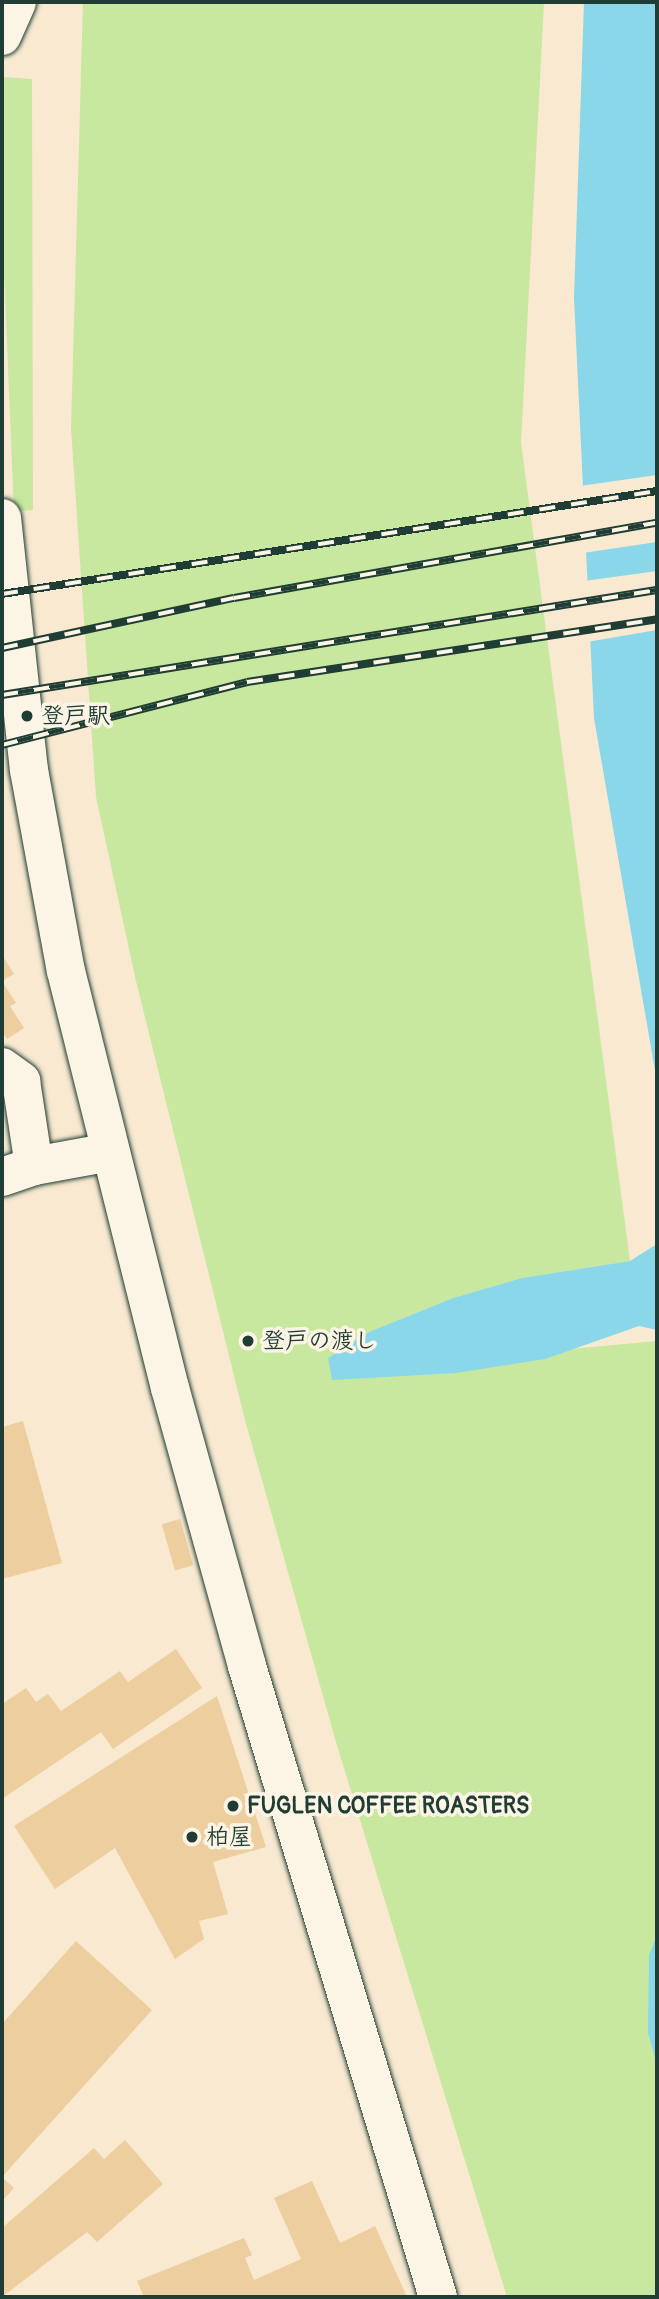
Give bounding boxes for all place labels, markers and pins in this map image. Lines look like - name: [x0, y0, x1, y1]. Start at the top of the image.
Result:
- place label: 登戸駅: [41, 702, 110, 730]
- marker: 登戸駅: [19, 708, 35, 724]
- place label: 登戸の渡し: [262, 1327, 377, 1355]
- marker: 登戸の渡し: [240, 1333, 256, 1349]
- place label: FUGLEN COFFEE ROASTERS: [247, 1792, 529, 1820]
- marker: FUGLEN COFFEE ROASTERS: [225, 1798, 241, 1814]
- place label: 柏屋: [206, 1823, 252, 1851]
- marker: 柏屋: [184, 1829, 200, 1845]

